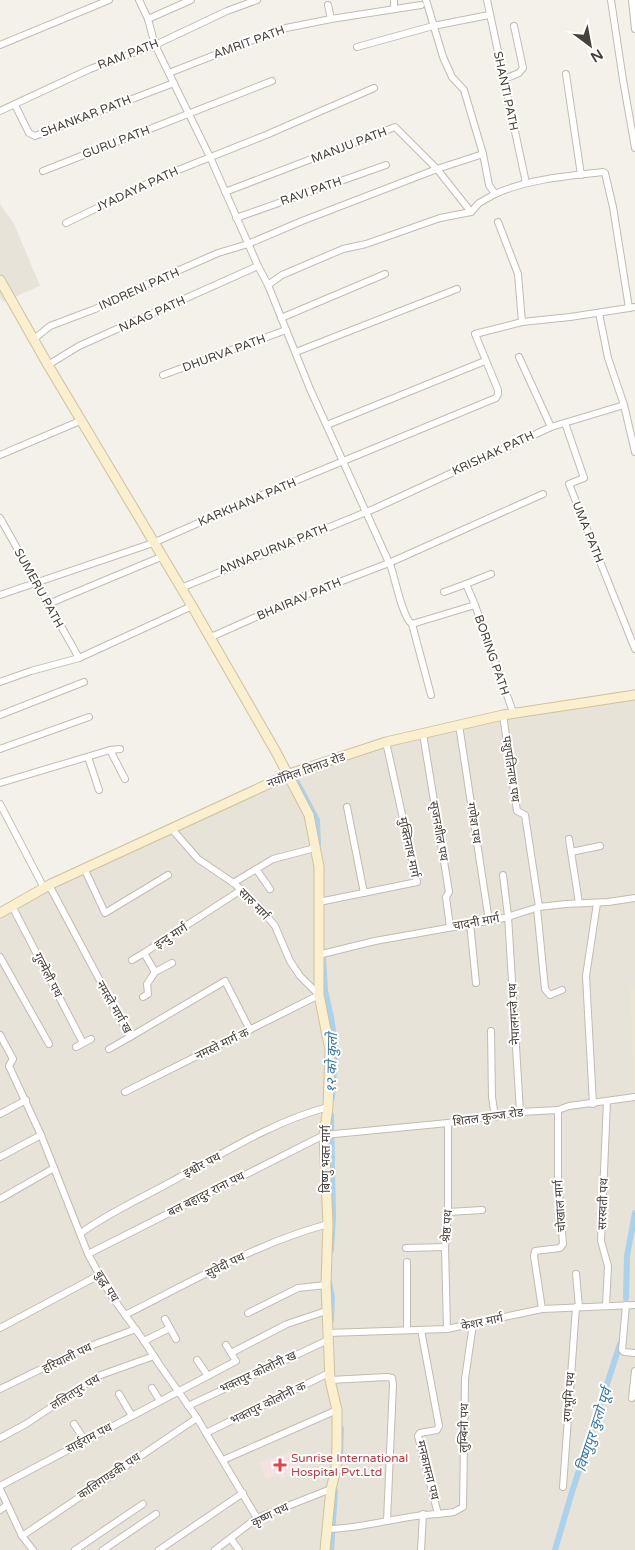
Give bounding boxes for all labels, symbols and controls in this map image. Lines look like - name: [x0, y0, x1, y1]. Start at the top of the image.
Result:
- north arrow: [565, 20, 615, 70]
- street label: AMRIT PATH: [211, 23, 287, 61]
- street label: RAM PATH: [95, 36, 161, 72]
- text: N: [587, 45, 606, 66]
- street label: SHANTI PATH: [491, 50, 521, 132]
- street label: SHANKAR PATH: [39, 92, 133, 140]
- street label: GURU PATH: [80, 123, 152, 161]
- street label: MANJU PATH: [309, 124, 389, 166]
- street label: JYADAYA PATH: [93, 164, 181, 214]
- street label: RAVI PATH: [278, 174, 344, 208]
- street label: INDRENI PATH: [97, 265, 181, 313]
- street label: NAAG PATH: [117, 293, 187, 335]
- street label: DHURVA PATH: [180, 331, 268, 375]
- street label: KRISHAK PATH: [450, 428, 536, 478]
- street label: KARKHANA PATH: [196, 475, 298, 529]
- street label: UMA PATH: [569, 499, 607, 565]
- street label: ANNAPURNA PATH: [216, 521, 330, 577]
- street label: SUMERU PATH: [11, 546, 67, 630]
- street label: BHAIRAV PATH: [255, 575, 343, 623]
- street label: BORING PATH: [472, 613, 512, 697]
- street label: पशुपतिनाथ पथ: [498, 735, 524, 804]
- street label: नयाँमिल तिनाउ रोड: [265, 748, 348, 791]
- street label: सृजनशील पथ: [427, 800, 452, 862]
- street label: गणेश पथ: [464, 801, 485, 845]
- street label: मुक्तिनाथ मार्ग: [395, 815, 423, 880]
- street label: सारु मार्ग: [236, 885, 273, 923]
- street label: चादनी मार्ग: [451, 910, 501, 933]
- street label: इन्दु मार्ग: [152, 920, 191, 953]
- street label: गुल्मेली पथ: [30, 950, 66, 1000]
- street label: नमस्ते मार्ग ख: [93, 978, 136, 1036]
- street label: नेपालगन्जे पथ: [504, 983, 523, 1045]
- street label: नमस्ते मार्ग क: [192, 1024, 252, 1063]
- water label: १२ को कुलो: [323, 1029, 341, 1093]
- street label: शितल कुञ्ज रोड: [452, 1104, 525, 1130]
- street label: बिष्णु भक्त मार्ग: [318, 1124, 334, 1193]
- street label: इश्वोर पथ: [181, 1148, 223, 1181]
- street label: बल बहादुर राना पथ: [165, 1168, 247, 1220]
- street label: सरस्वती पथ: [594, 1177, 611, 1230]
- street label: चोखाल मार्ग: [550, 1179, 569, 1232]
- street label: श्रेष्ठ पथ: [438, 1209, 455, 1243]
- street label: सुवेदी पथ: [203, 1248, 248, 1281]
- street label: बुद्ध पथ: [91, 1268, 122, 1305]
- street label: केशर मार्ग: [460, 1310, 505, 1333]
- street label: हरियाली पथ: [40, 1339, 94, 1376]
- street label: भक्तपुर कोलोनी ख: [217, 1347, 299, 1397]
- street label: ललितपुर पथ: [47, 1370, 103, 1414]
- street label: रणभूमि पथ: [559, 1371, 579, 1422]
- street label: भक्तपुर कोलोनी क: [228, 1377, 309, 1428]
- water label: विष्णुपुर कुलो पूर्व: [573, 1382, 617, 1474]
- street label: लुम्बिनी पथ: [456, 1403, 472, 1453]
- street label: साईराम पथ: [64, 1420, 115, 1456]
- street label: मनकामना पथ: [414, 1439, 442, 1501]
- street label: कालिगण्डकी पथ: [75, 1449, 143, 1502]
- place label: Sunrise International Hospital Pvt.Ltd: [291, 1451, 408, 1479]
- marker: Sunrise International Hospital Pvt.Ltd: [273, 1458, 287, 1472]
- street label: कृष्ण पथ: [249, 1500, 291, 1530]

